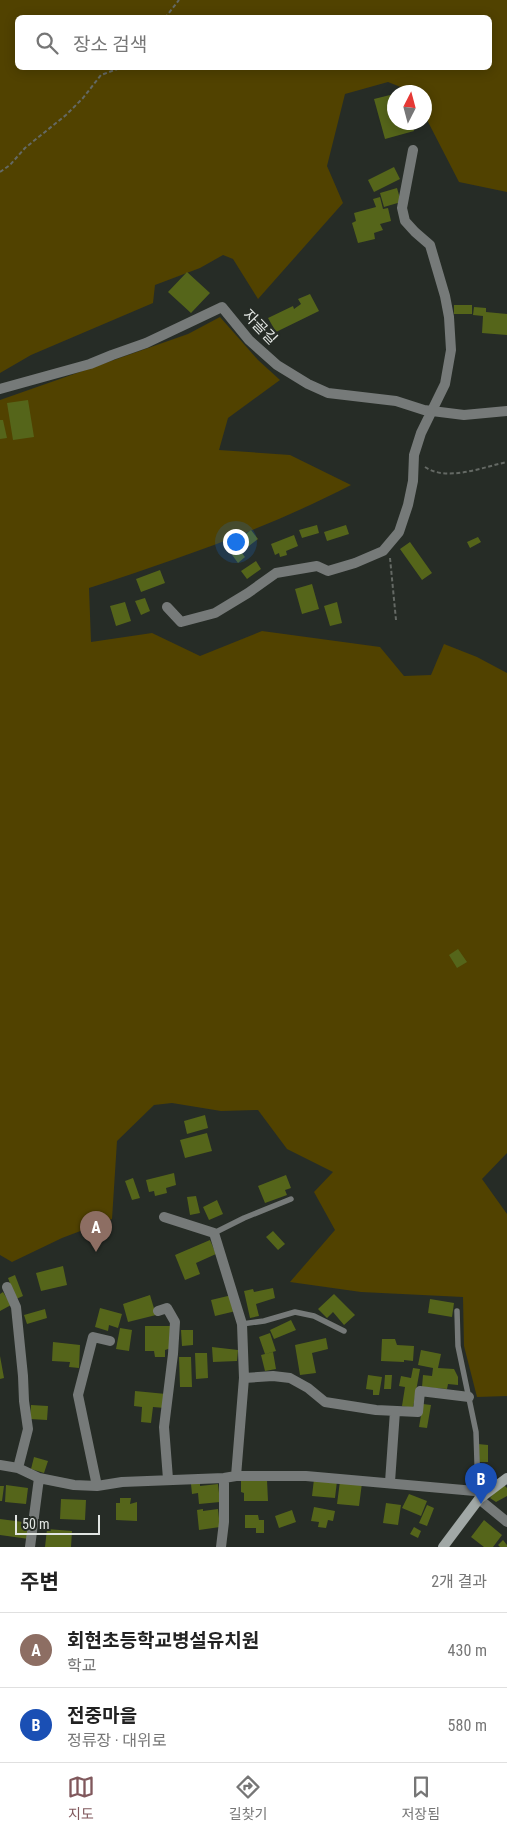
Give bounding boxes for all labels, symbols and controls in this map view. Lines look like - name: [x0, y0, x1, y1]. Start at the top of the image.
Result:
- search box: [15, 15, 492, 70]
- icon: search: [33, 29, 61, 57]
- text: 장소 검색: [73, 33, 147, 56]
- north arrow: [387, 85, 432, 130]
- street label: 자골길: [239, 306, 281, 348]
- your location: [223, 529, 249, 555]
- pin: A: [80, 1211, 112, 1252]
- pin: B: [465, 1463, 497, 1504]
- scale bar: [15, 1512, 100, 1535]
- text: 50 m: [22, 1516, 50, 1532]
- text: 주변: [20, 1570, 59, 1594]
- text: 2개 결과: [431, 1572, 487, 1591]
- text: 회현초등학교병설유치원: [67, 1629, 259, 1652]
- text: A: [31, 1641, 41, 1660]
- text: 430 m: [448, 1641, 487, 1660]
- text: 학교: [67, 1656, 96, 1675]
- text: 전중마을: [67, 1704, 137, 1727]
- text: B: [32, 1716, 40, 1735]
- text: 580 m: [448, 1716, 487, 1735]
- text: 정류장 · 대위로: [67, 1731, 167, 1750]
- tab: 지도: [67, 1773, 95, 1823]
- tab: 길찾기: [229, 1773, 268, 1823]
- tab: 저장됨: [401, 1773, 440, 1823]

